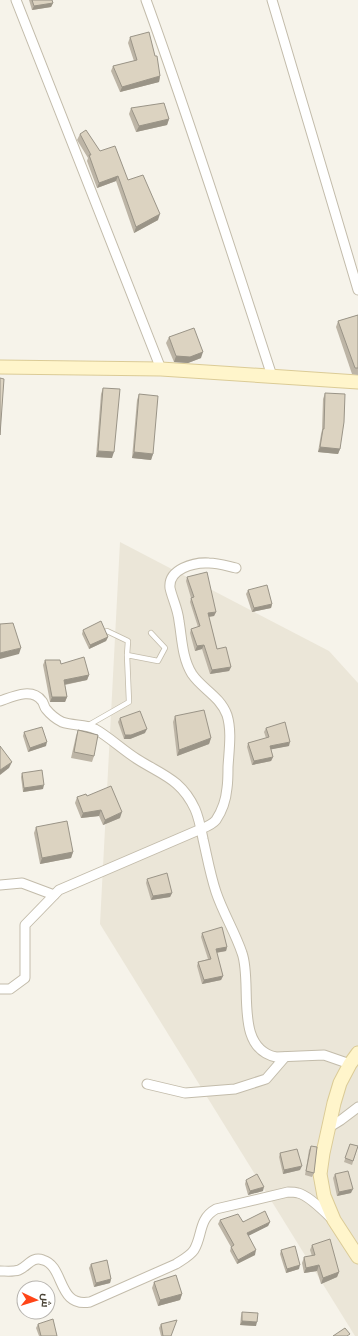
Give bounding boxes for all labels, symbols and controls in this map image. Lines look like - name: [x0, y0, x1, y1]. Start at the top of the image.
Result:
- north arrow: [16, 1280, 56, 1320]
- text: ش: [39, 1293, 52, 1308]

